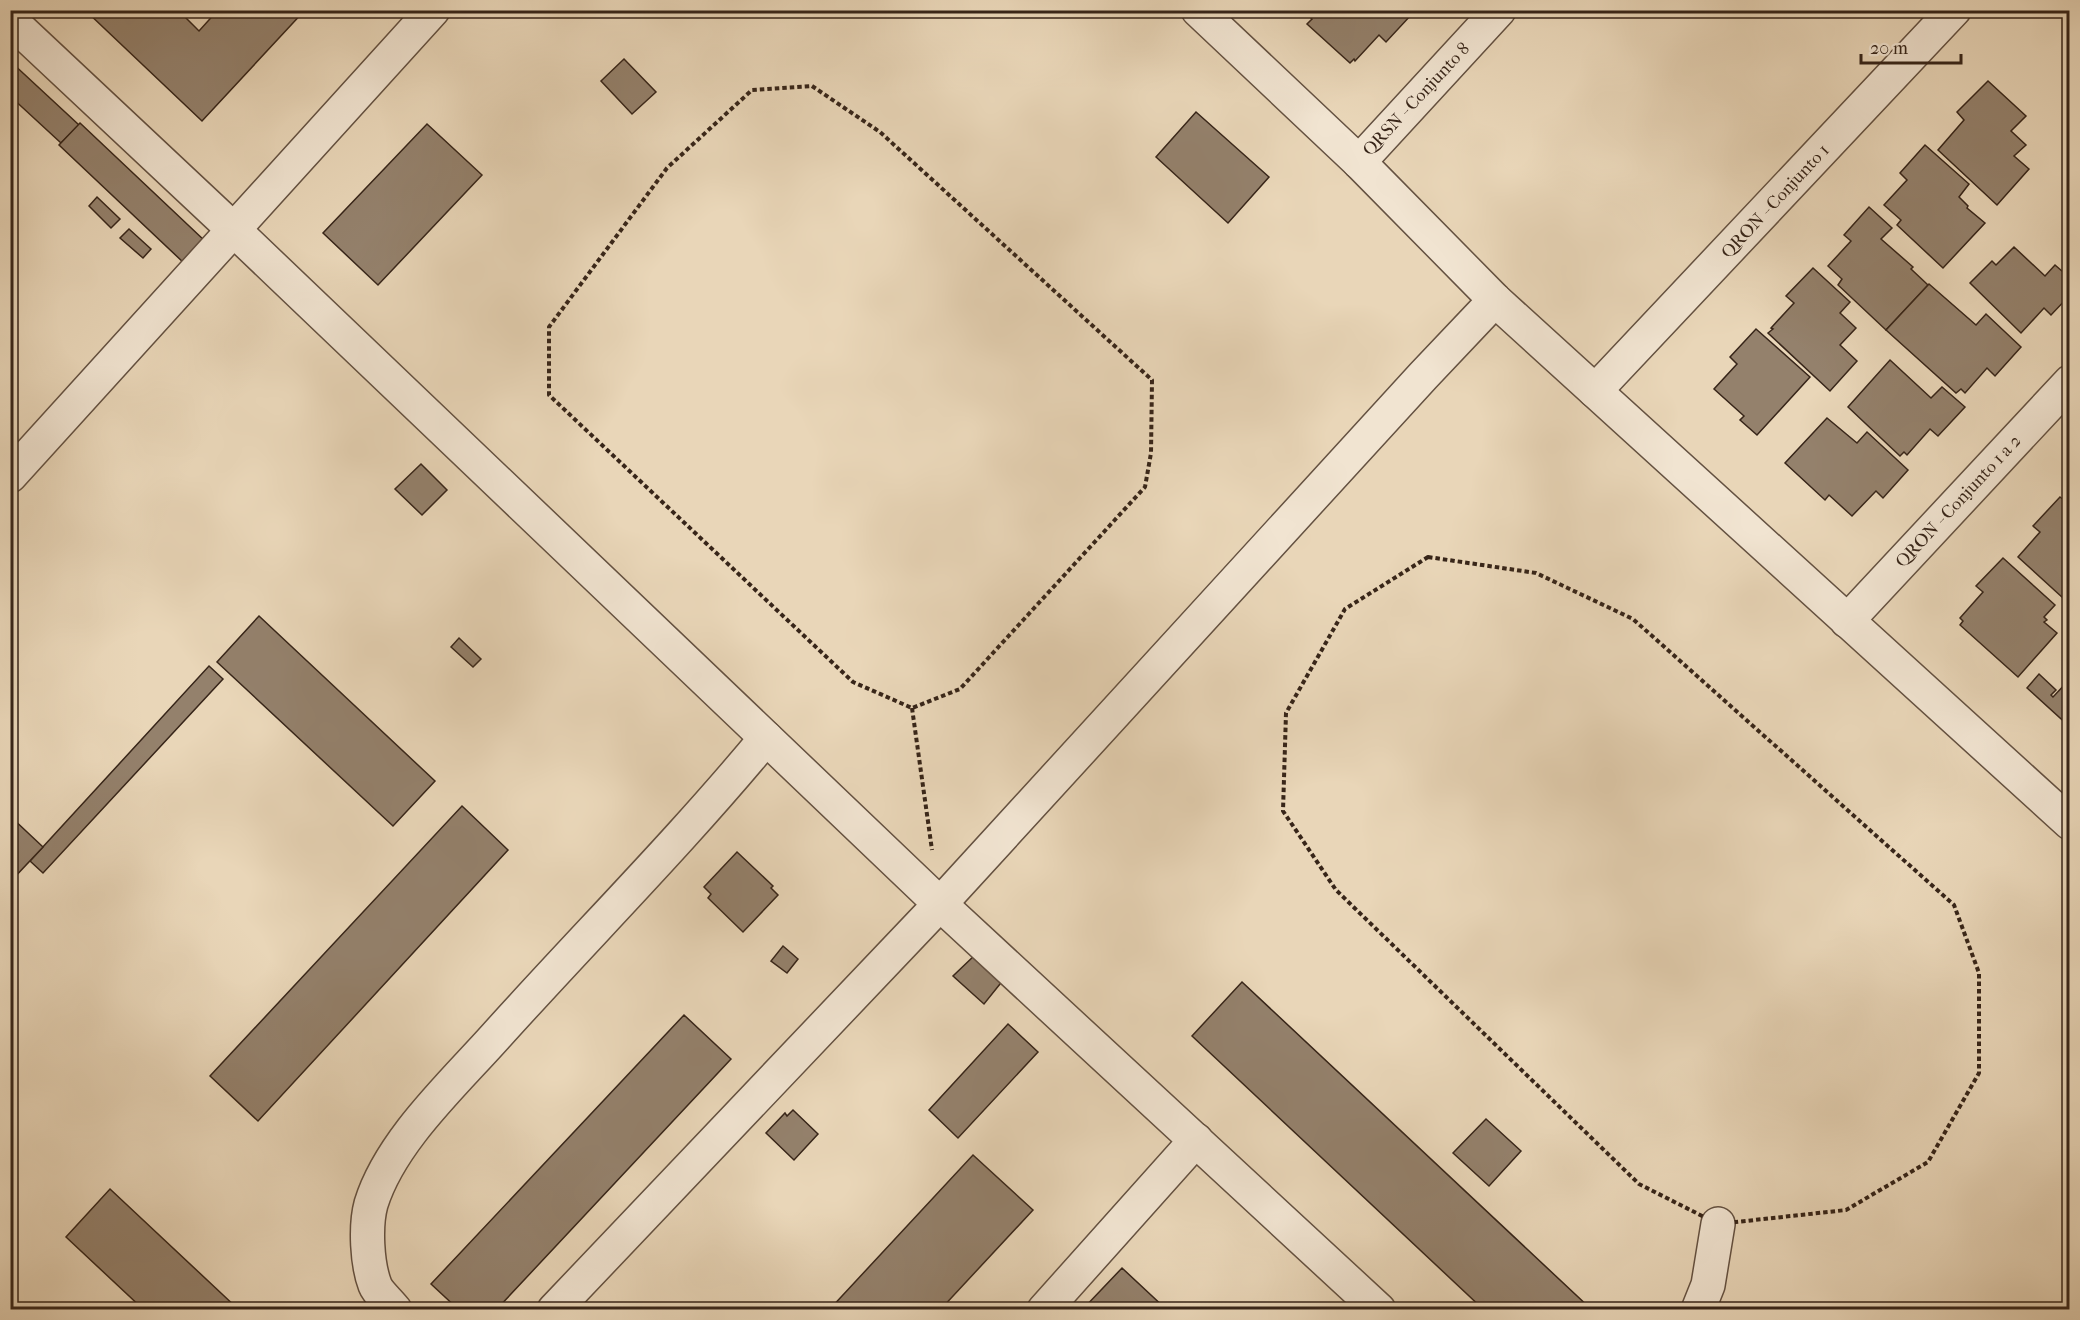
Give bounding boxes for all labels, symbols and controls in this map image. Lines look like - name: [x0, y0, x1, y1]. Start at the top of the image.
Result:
- scale bar: [1861, 27, 1962, 65]
- street label: QRSN - Conjunto 8: [1358, 38, 1474, 160]
- text: 20 m: [1870, 38, 1908, 59]
- street label: QRON - Conjunto 1: [1717, 140, 1834, 263]
- street label: QRON - Conjunto 1 a 2: [1891, 431, 2025, 572]

